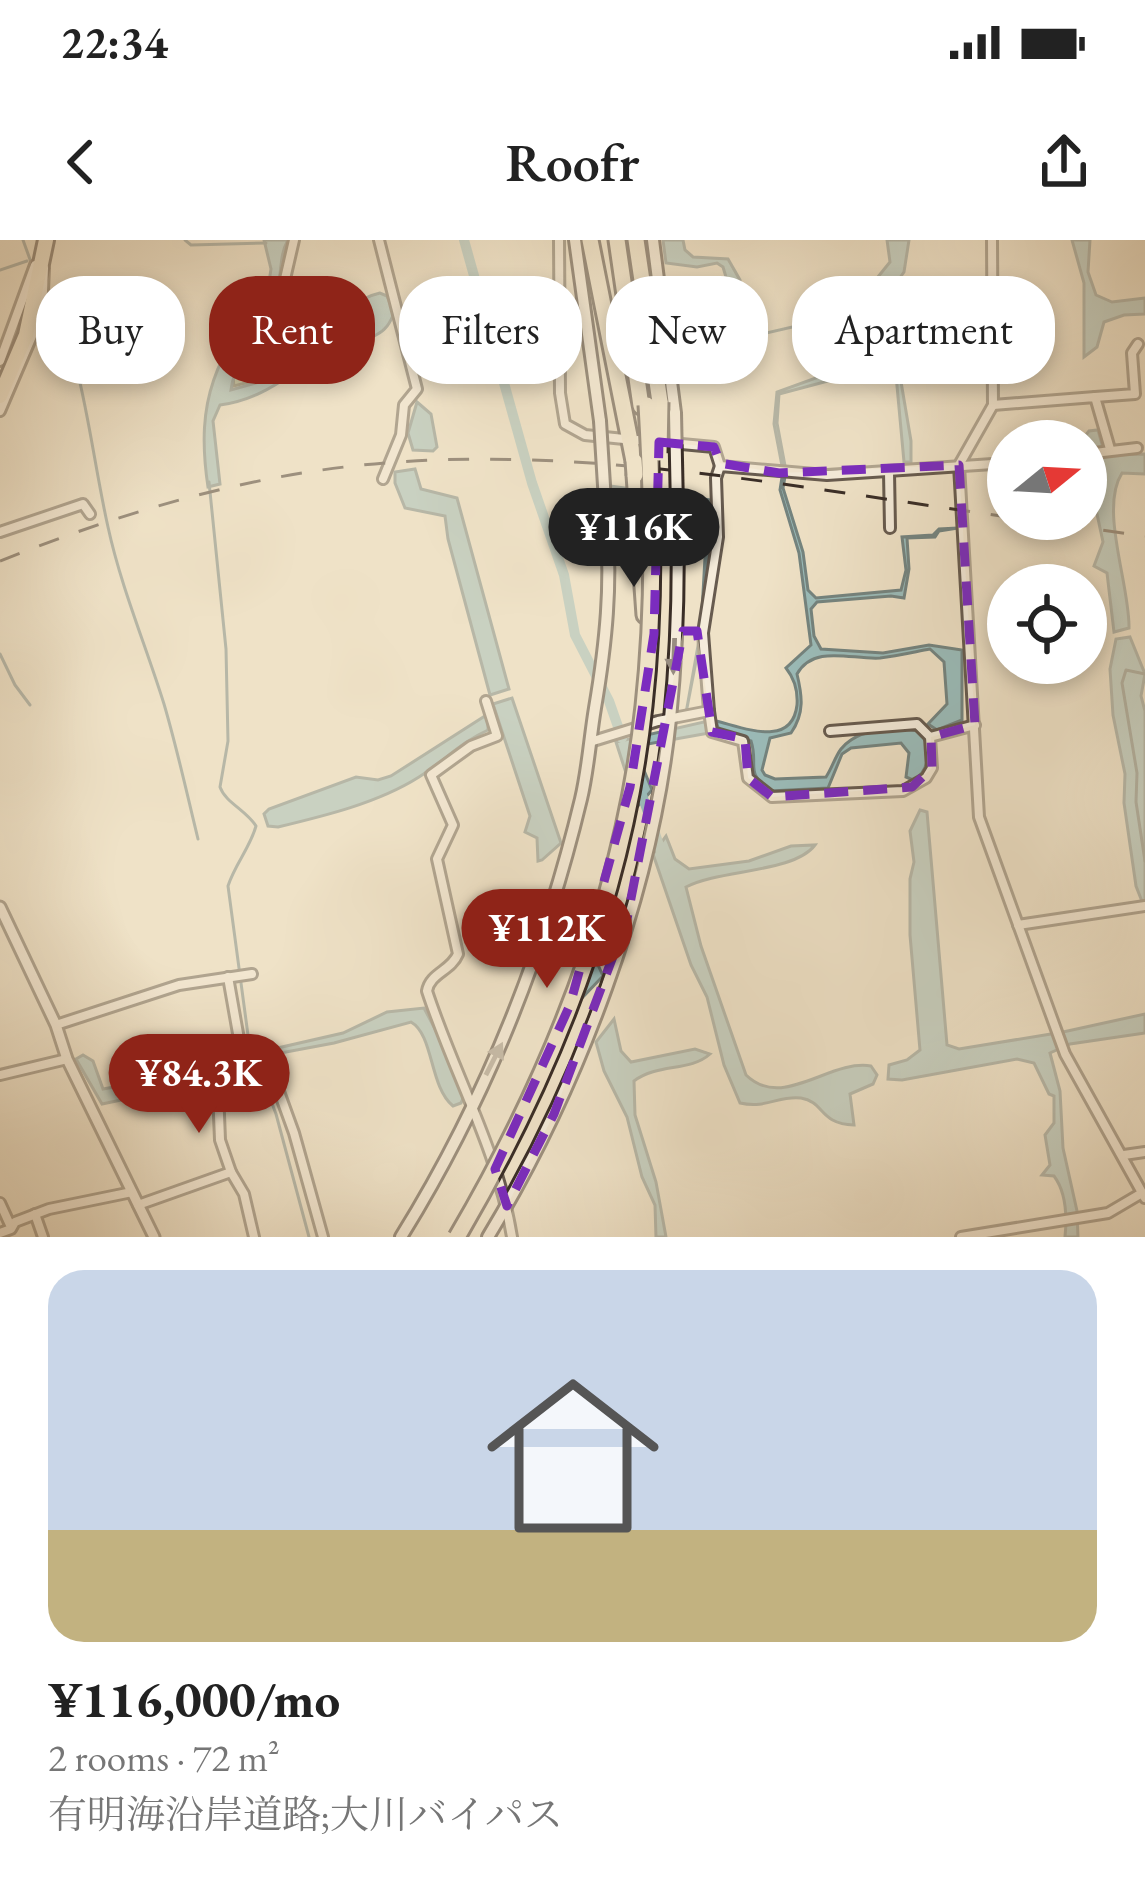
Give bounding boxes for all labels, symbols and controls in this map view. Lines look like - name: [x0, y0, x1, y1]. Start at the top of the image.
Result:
- text: 22:34: [60, 13, 168, 71]
- text: Roofr: [506, 127, 639, 197]
- icon: back: [48, 129, 114, 195]
- icon: share: [1031, 129, 1097, 195]
- chip: Buy: [36, 276, 185, 384]
- chip: Rent: [209, 276, 375, 384]
- chip: Filters: [399, 276, 582, 384]
- chip: New: [606, 276, 768, 384]
- chip: Apartment: [792, 276, 1055, 384]
- north arrow: [987, 420, 1107, 540]
- map controls: [987, 420, 1107, 684]
- pin: ¥116K: [550, 488, 718, 590]
- text: ¥116K: [575, 501, 693, 552]
- button: locate: [987, 564, 1107, 684]
- one-way arrow: [664, 638, 683, 676]
- pin: ¥112K: [463, 889, 631, 991]
- text: ¥112K: [488, 902, 606, 953]
- pin: ¥84.3K: [101, 1034, 297, 1136]
- one-way arrow: [483, 1042, 503, 1077]
- text: ¥84.3K: [136, 1047, 262, 1098]
- icon: home: [465, 1348, 681, 1564]
- text: ¥116,000/mo: [48, 1666, 340, 1732]
- text: 2 rooms · 72 m²: [48, 1732, 280, 1783]
- text: 有明海沿岸道路;大川バイパス: [48, 1789, 563, 1840]

